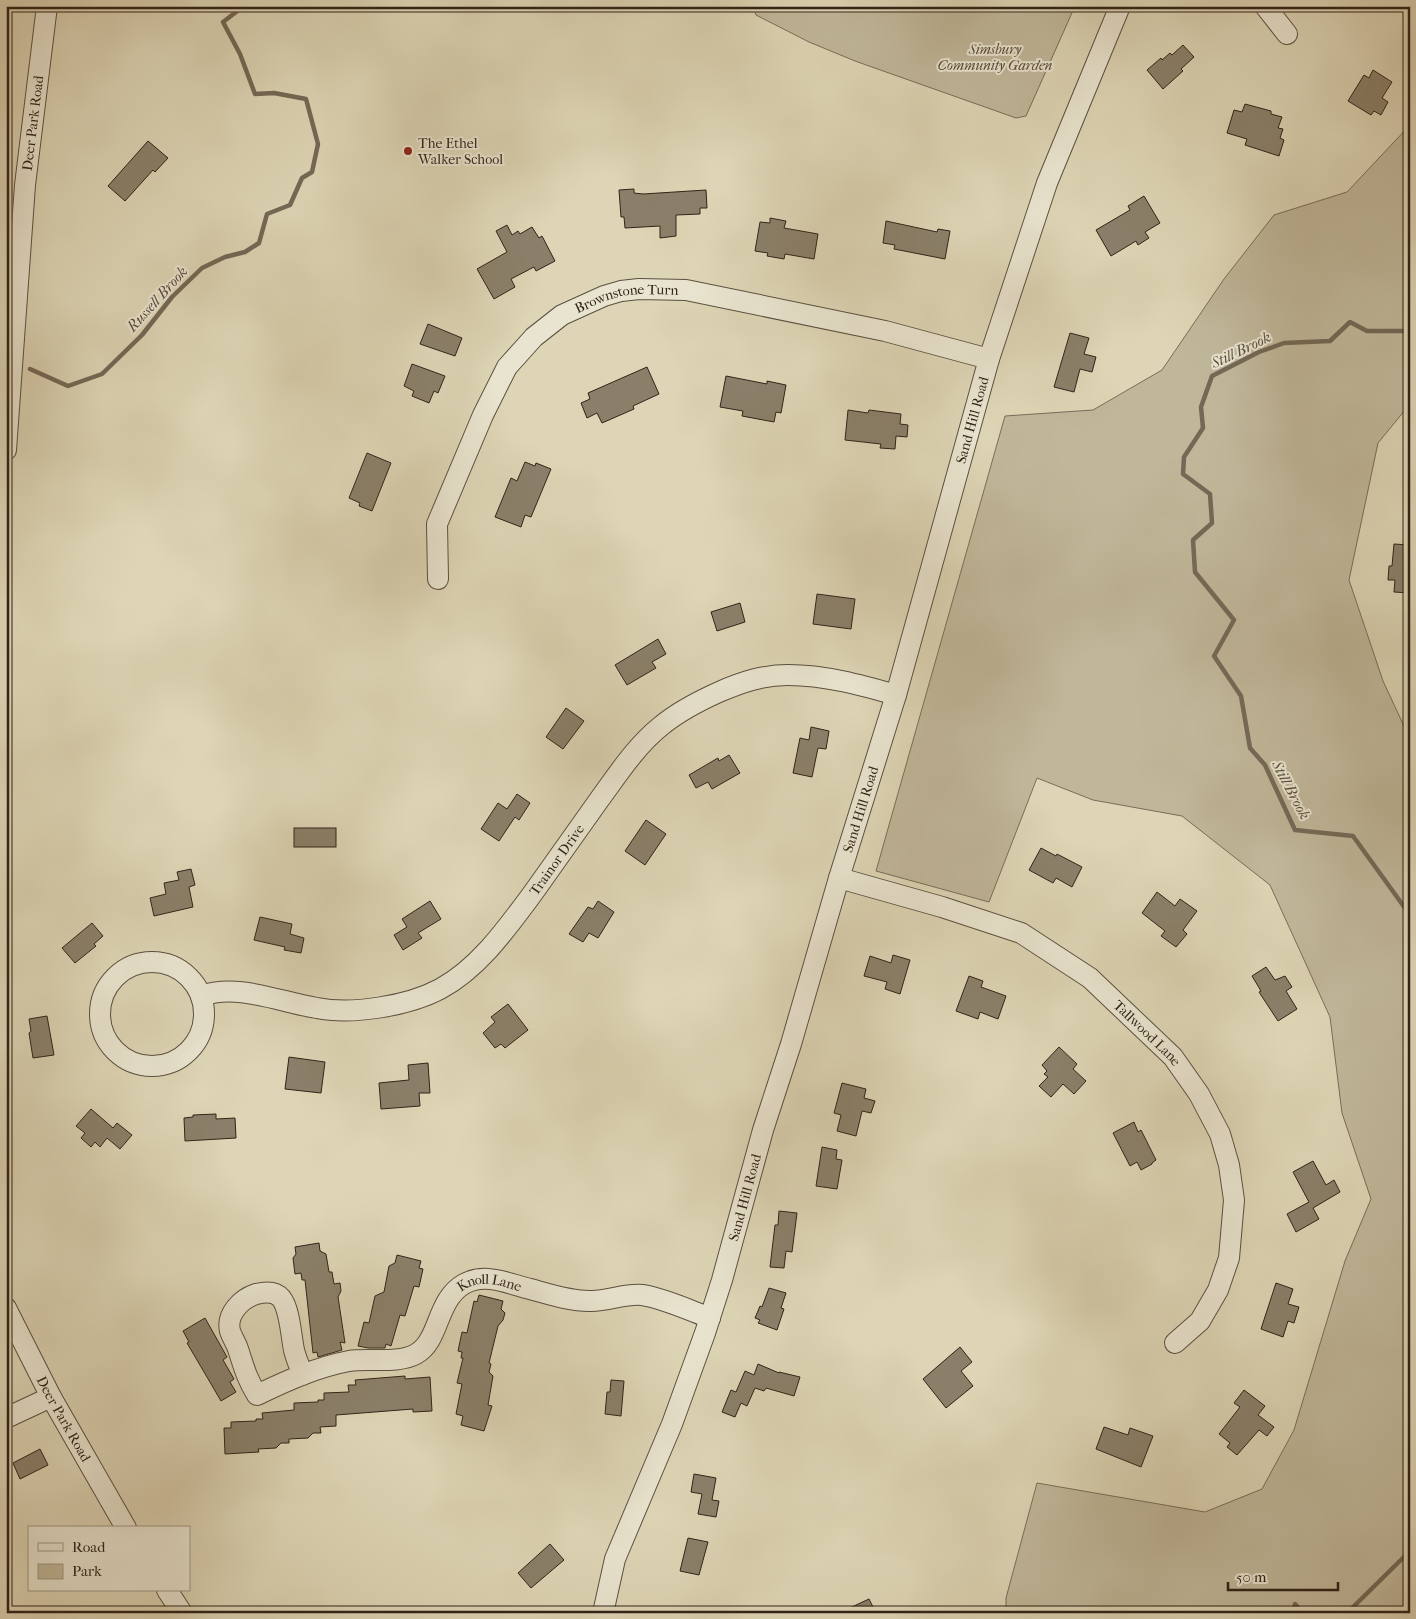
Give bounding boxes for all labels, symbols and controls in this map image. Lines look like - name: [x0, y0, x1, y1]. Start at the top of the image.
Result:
- park label: Simsbury Community Garden: [938, 41, 1053, 74]
- street label: Deer Park Road: [18, 74, 47, 172]
- place label: The Ethel Walker School: [417, 135, 503, 168]
- marker: The Ethel Walker School: [402, 145, 414, 157]
- water label: Russell Brook: [122, 262, 191, 336]
- street label: Brownstone Turn: [572, 280, 679, 317]
- water label: Still Brook: [1207, 328, 1274, 373]
- street label: Sand Hill Road: [952, 374, 992, 466]
- water label: Still Brook: [1268, 757, 1314, 823]
- street label: Sand Hill Road: [839, 764, 882, 855]
- street label: Trainor Drive: [526, 821, 588, 899]
- street label: Tallwood Lane: [1110, 997, 1185, 1069]
- street label: Sand Hill Road: [725, 1152, 765, 1243]
- street label: Knoll Lane: [453, 1270, 524, 1295]
- street label: Deer Park Road: [33, 1373, 95, 1465]
- legend: [28, 1526, 190, 1592]
- text: Road: [72, 1538, 106, 1556]
- scale bar: [1228, 1559, 1338, 1591]
- text: Park: [72, 1562, 102, 1580]
- text: 50 m: [1236, 1568, 1267, 1586]

